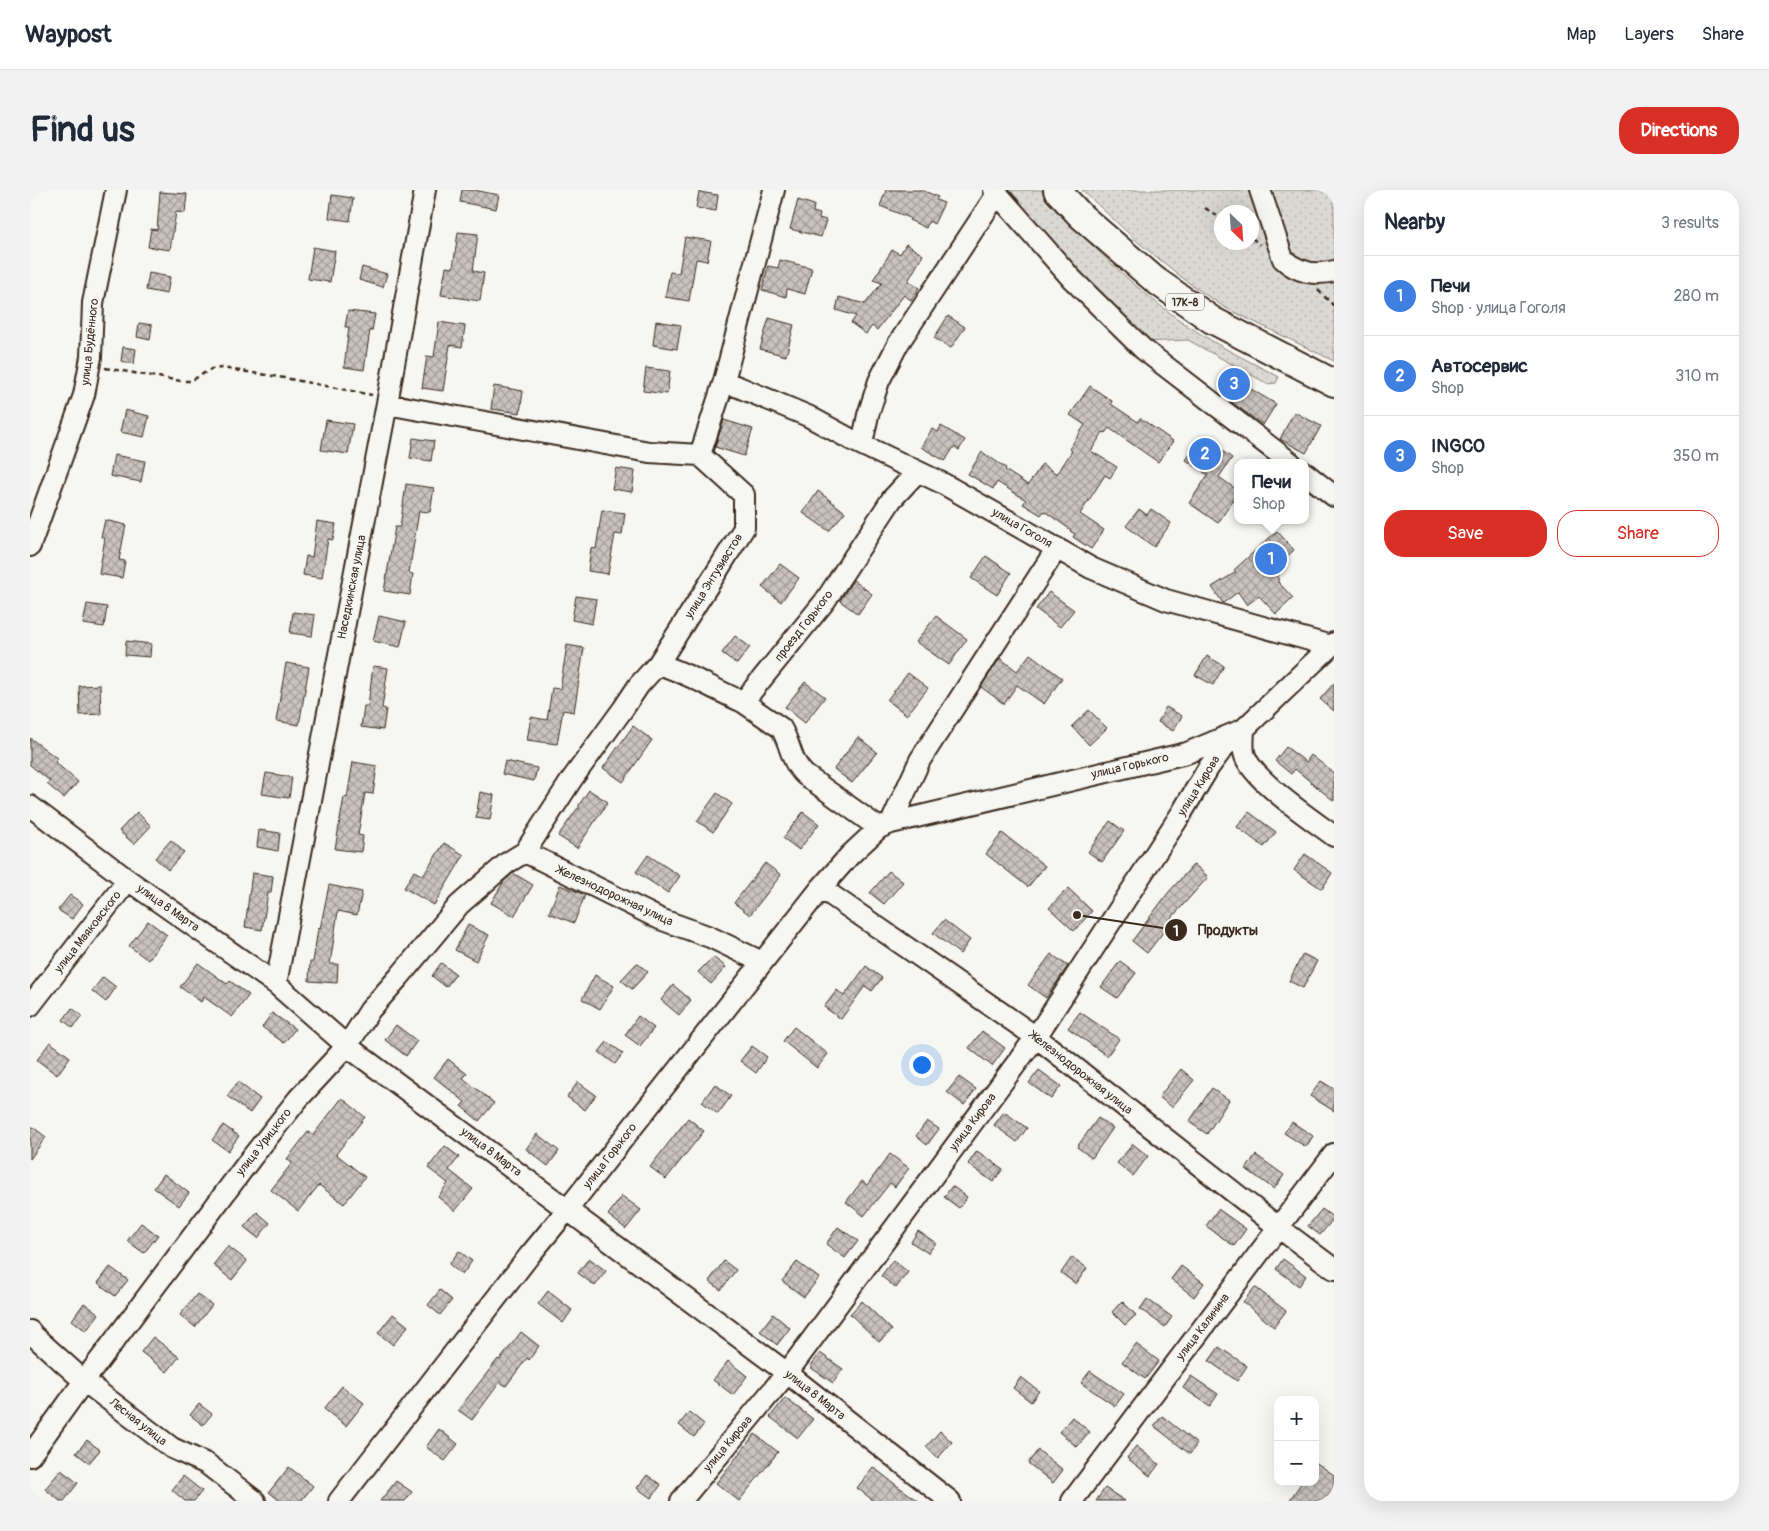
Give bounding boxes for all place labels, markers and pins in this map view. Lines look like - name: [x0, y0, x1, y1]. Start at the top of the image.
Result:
- pin: 3: [1218, 365, 1250, 403]
- pin: 2: [1189, 435, 1221, 473]
- pin: 1: [1255, 540, 1287, 578]
- callout: Продукты: [1163, 916, 1268, 945]

